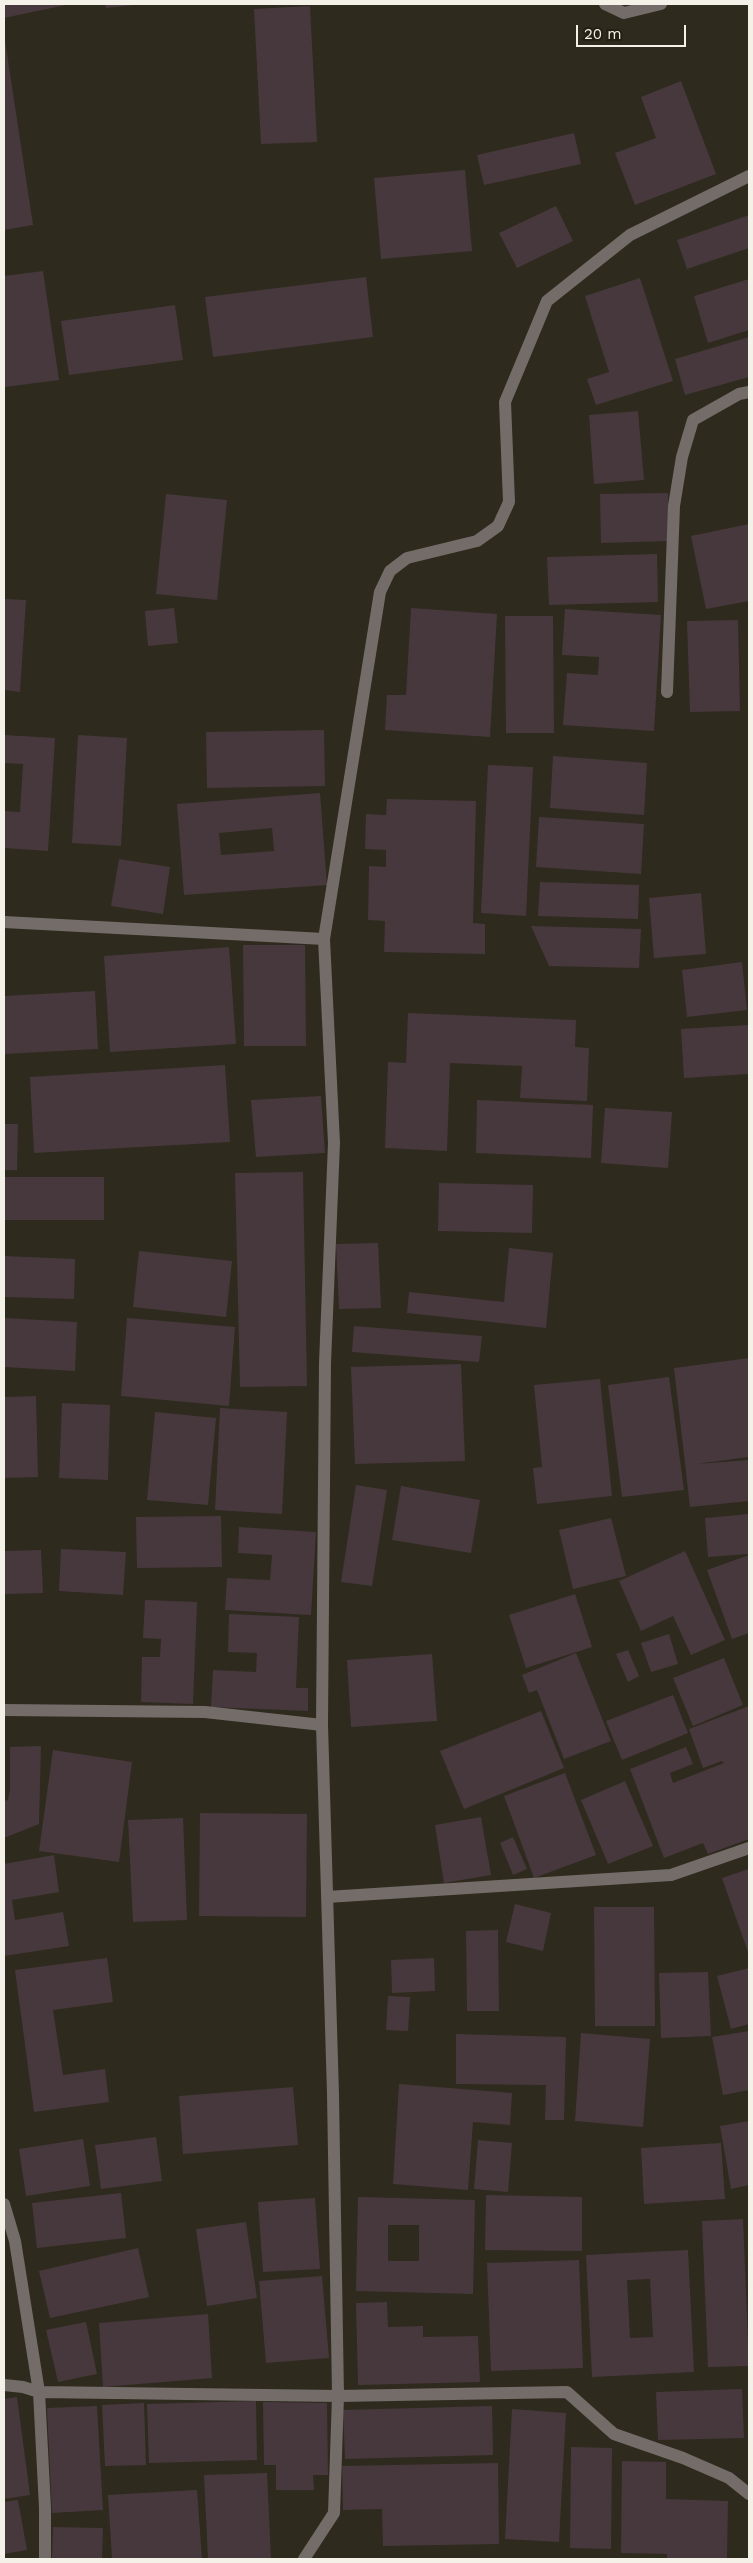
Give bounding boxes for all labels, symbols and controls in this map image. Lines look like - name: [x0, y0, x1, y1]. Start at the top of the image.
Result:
- scale bar: [578, 15, 688, 47]
- text: 20 m: [584, 25, 622, 43]

